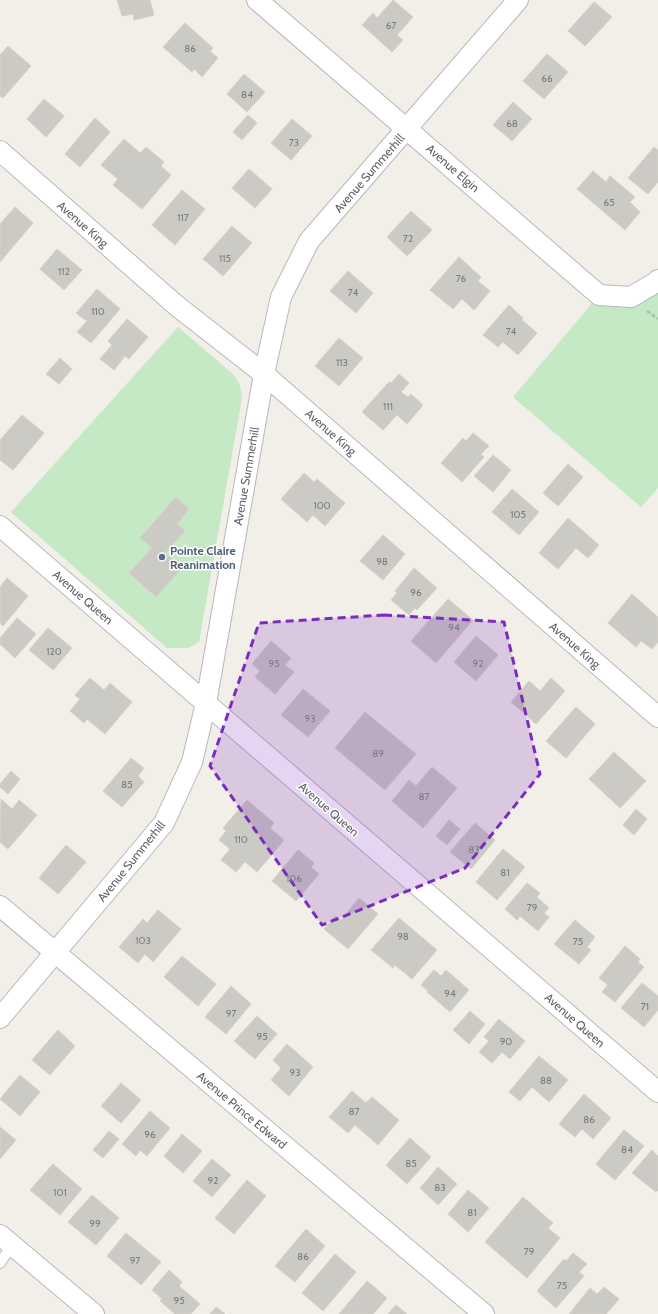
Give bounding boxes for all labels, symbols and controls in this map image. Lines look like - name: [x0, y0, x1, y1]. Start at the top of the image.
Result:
- house number: 67: [386, 19, 396, 32]
- house number: 86: [184, 42, 196, 55]
- house number: 66: [541, 72, 553, 85]
- house number: 84: [241, 88, 253, 101]
- house number: 68: [506, 117, 518, 130]
- street label: Avenue Summerhill: [331, 130, 407, 216]
- house number: 73: [289, 136, 299, 149]
- street label: Avenue Elgin: [423, 141, 483, 195]
- house number: 65: [603, 196, 615, 209]
- street label: Avenue King: [54, 198, 112, 251]
- house number: 117: [177, 211, 189, 224]
- house number: 72: [403, 232, 413, 245]
- house number: 115: [219, 252, 231, 265]
- house number: 112: [58, 265, 70, 278]
- house number: 76: [456, 272, 467, 285]
- house number: 74: [348, 286, 358, 299]
- house number: 110: [91, 305, 105, 318]
- house number: 74: [506, 325, 516, 338]
- house number: 113: [336, 356, 348, 369]
- house number: 111: [383, 400, 393, 413]
- street label: Avenue King: [302, 406, 360, 459]
- street label: Avenue Summerhill: [230, 425, 262, 526]
- house number: 100: [313, 499, 331, 512]
- house number: 105: [510, 508, 526, 521]
- place label: Pointe Claire Reanimation: [170, 543, 236, 572]
- marker: Pointe Claire Reanimation: [157, 552, 167, 562]
- house number: 98: [376, 555, 388, 568]
- street label: Avenue Queen: [50, 567, 117, 628]
- house number: 96: [410, 586, 422, 599]
- street label: Avenue King: [546, 619, 604, 672]
- house number: 94: [448, 621, 460, 634]
- house number: 120: [46, 645, 62, 658]
- house number: 95: [268, 657, 280, 670]
- house number: 92: [473, 657, 483, 670]
- house number: 93: [304, 712, 316, 725]
- house number: 89: [372, 747, 384, 760]
- house number: 85: [121, 778, 133, 791]
- street label: Avenue Queen: [296, 779, 363, 840]
- house number: 87: [418, 790, 430, 803]
- street label: Avenue Summerhill: [94, 817, 168, 904]
- house number: 110: [234, 833, 248, 846]
- house number: 83: [468, 843, 480, 856]
- house number: 81: [500, 866, 510, 879]
- house number: 106: [286, 872, 302, 885]
- house number: 79: [527, 901, 538, 914]
- house number: 98: [397, 930, 409, 943]
- house number: 103: [135, 934, 151, 947]
- house number: 75: [573, 935, 583, 948]
- house number: 94: [444, 987, 456, 1000]
- street label: Avenue Queen: [542, 990, 609, 1051]
- house number: 71: [641, 1000, 649, 1013]
- house number: 97: [226, 1007, 236, 1020]
- house number: 95: [256, 1030, 268, 1043]
- house number: 90: [500, 1035, 512, 1048]
- house number: 93: [289, 1066, 301, 1079]
- street label: Avenue Prince Edward: [194, 1068, 290, 1152]
- house number: 88: [540, 1074, 552, 1087]
- house number: 87: [348, 1105, 360, 1118]
- house number: 86: [583, 1113, 595, 1126]
- house number: 96: [144, 1128, 156, 1141]
- house number: 84: [621, 1143, 633, 1156]
- house number: 85: [405, 1157, 417, 1170]
- house number: 92: [208, 1174, 218, 1187]
- house number: 83: [434, 1181, 446, 1194]
- house number: 101: [53, 1186, 67, 1199]
- house number: 81: [467, 1206, 477, 1219]
- house number: 99: [89, 1217, 101, 1230]
- house number: 79: [524, 1245, 535, 1258]
- house number: 86: [297, 1250, 309, 1263]
- house number: 97: [130, 1254, 140, 1267]
- house number: 75: [557, 1279, 567, 1292]
- house number: 95: [173, 1294, 185, 1307]

